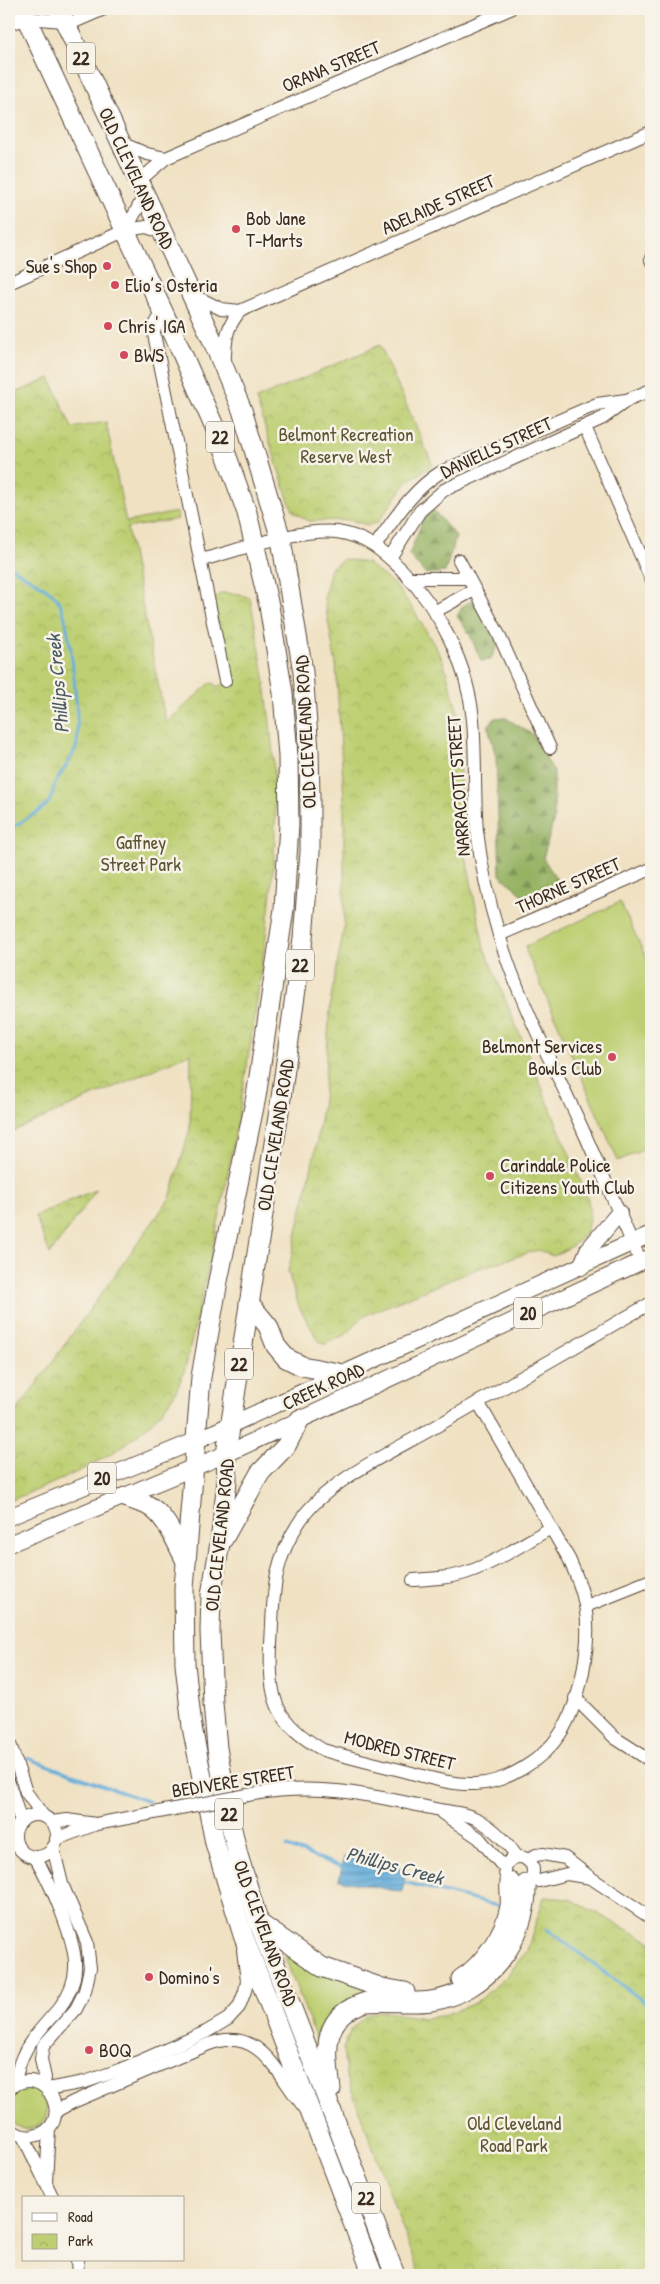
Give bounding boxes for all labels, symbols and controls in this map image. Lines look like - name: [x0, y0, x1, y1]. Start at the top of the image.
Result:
- street label: ORANA STREET: [278, 33, 385, 98]
- road number: 22: [67, 42, 95, 74]
- street label: OLD CLEVELAND ROAD: [93, 103, 181, 253]
- street label: ADELAIDE STREET: [377, 167, 500, 241]
- place label: Bob Jane T-Marts: [246, 205, 307, 253]
- marker: Bob Jane T-Marts: [230, 223, 242, 235]
- place label: Sue's Shop: [26, 253, 97, 279]
- marker: Sue's Shop: [101, 260, 113, 272]
- place label: Elio’s Osteria: [125, 272, 218, 298]
- marker: Elio’s Osteria: [109, 279, 121, 291]
- place label: Chris' IGA: [118, 313, 186, 339]
- marker: Chris' IGA: [102, 320, 114, 332]
- place label: BWS: [134, 342, 164, 368]
- marker: BWS: [118, 349, 130, 361]
- street label: DANIELLS STREET: [436, 409, 557, 484]
- park label: Belmont Recreation Reserve West: [278, 421, 414, 469]
- road number: 22: [206, 422, 234, 452]
- water label: Phillips Creek: [39, 632, 76, 735]
- street label: OLD CLEVELAND ROAD: [288, 655, 322, 809]
- street label: NARRACOTT STREET: [440, 714, 476, 857]
- park label: Gaffney Street Park: [101, 829, 181, 877]
- street label: THORNE STREET: [512, 850, 625, 920]
- road number: 22: [286, 950, 314, 980]
- place label: Belmont Services Bowls Club: [482, 1033, 602, 1081]
- marker: Belmont Services Bowls Club: [606, 1051, 618, 1063]
- street label: OLD CLEVELAND ROAD: [250, 1057, 300, 1213]
- place label: Carindale Police Citizens Youth Club: [500, 1152, 635, 1200]
- marker: Carindale Police Citizens Youth Club: [484, 1170, 496, 1182]
- road number: 20: [514, 1298, 542, 1329]
- road number: 22: [225, 1348, 253, 1380]
- street label: CREEK ROAD: [278, 1356, 368, 1416]
- street label: OLD CLEVELAND ROAD: [198, 1457, 240, 1613]
- road number: 20: [88, 1462, 116, 1494]
- street label: MODRED STREET: [342, 1724, 459, 1777]
- street label: BEDIVERE STREET: [170, 1758, 297, 1804]
- road number: 22: [215, 1798, 243, 1830]
- water label: Phillips Creek: [343, 1839, 448, 1892]
- street label: OLD CLEVELAND ROAD: [228, 1857, 304, 2009]
- place label: Domino's: [159, 1964, 220, 1990]
- marker: Domino's: [143, 1971, 155, 1983]
- place label: BOQ: [99, 2037, 132, 2063]
- marker: BOQ: [83, 2044, 95, 2056]
- park label: Old Cleveland Road Park: [467, 2110, 562, 2158]
- road number: 22: [352, 2182, 380, 2214]
- legend: [22, 2196, 185, 2262]
- text: Road: [68, 2206, 93, 2227]
- text: Park: [68, 2230, 93, 2251]

